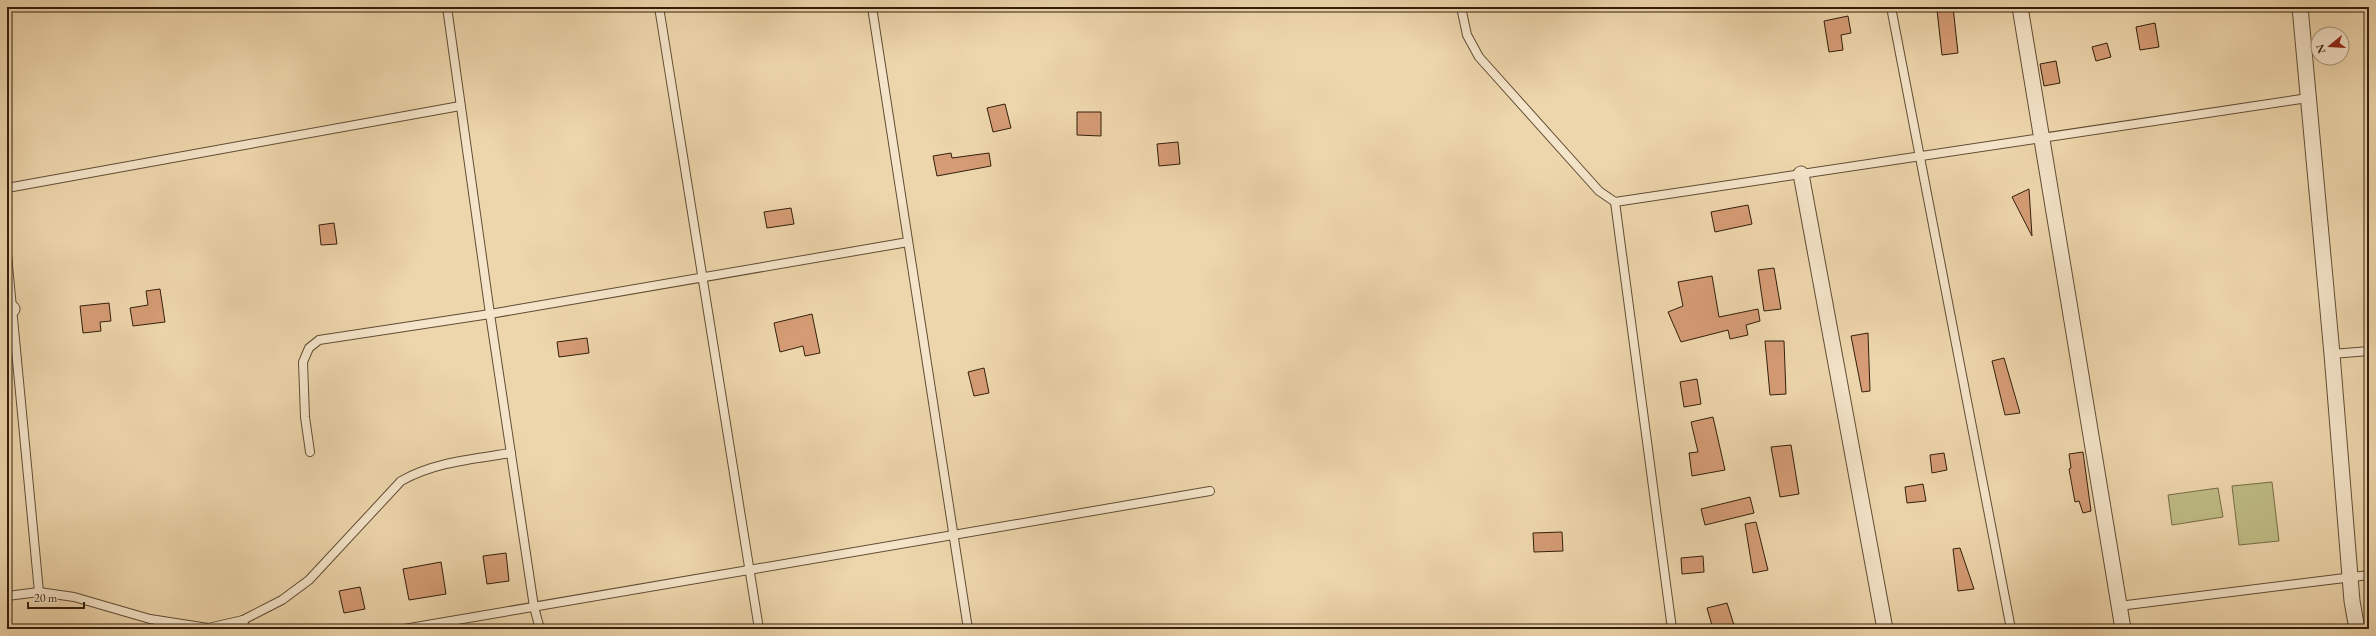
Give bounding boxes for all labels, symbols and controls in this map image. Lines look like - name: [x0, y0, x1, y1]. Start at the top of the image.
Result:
- north arrow: [2310, 26, 2350, 66]
- text: N: [2312, 43, 2329, 55]
- scale bar: [28, 584, 84, 610]
- text: 20 m: [34, 590, 58, 606]

